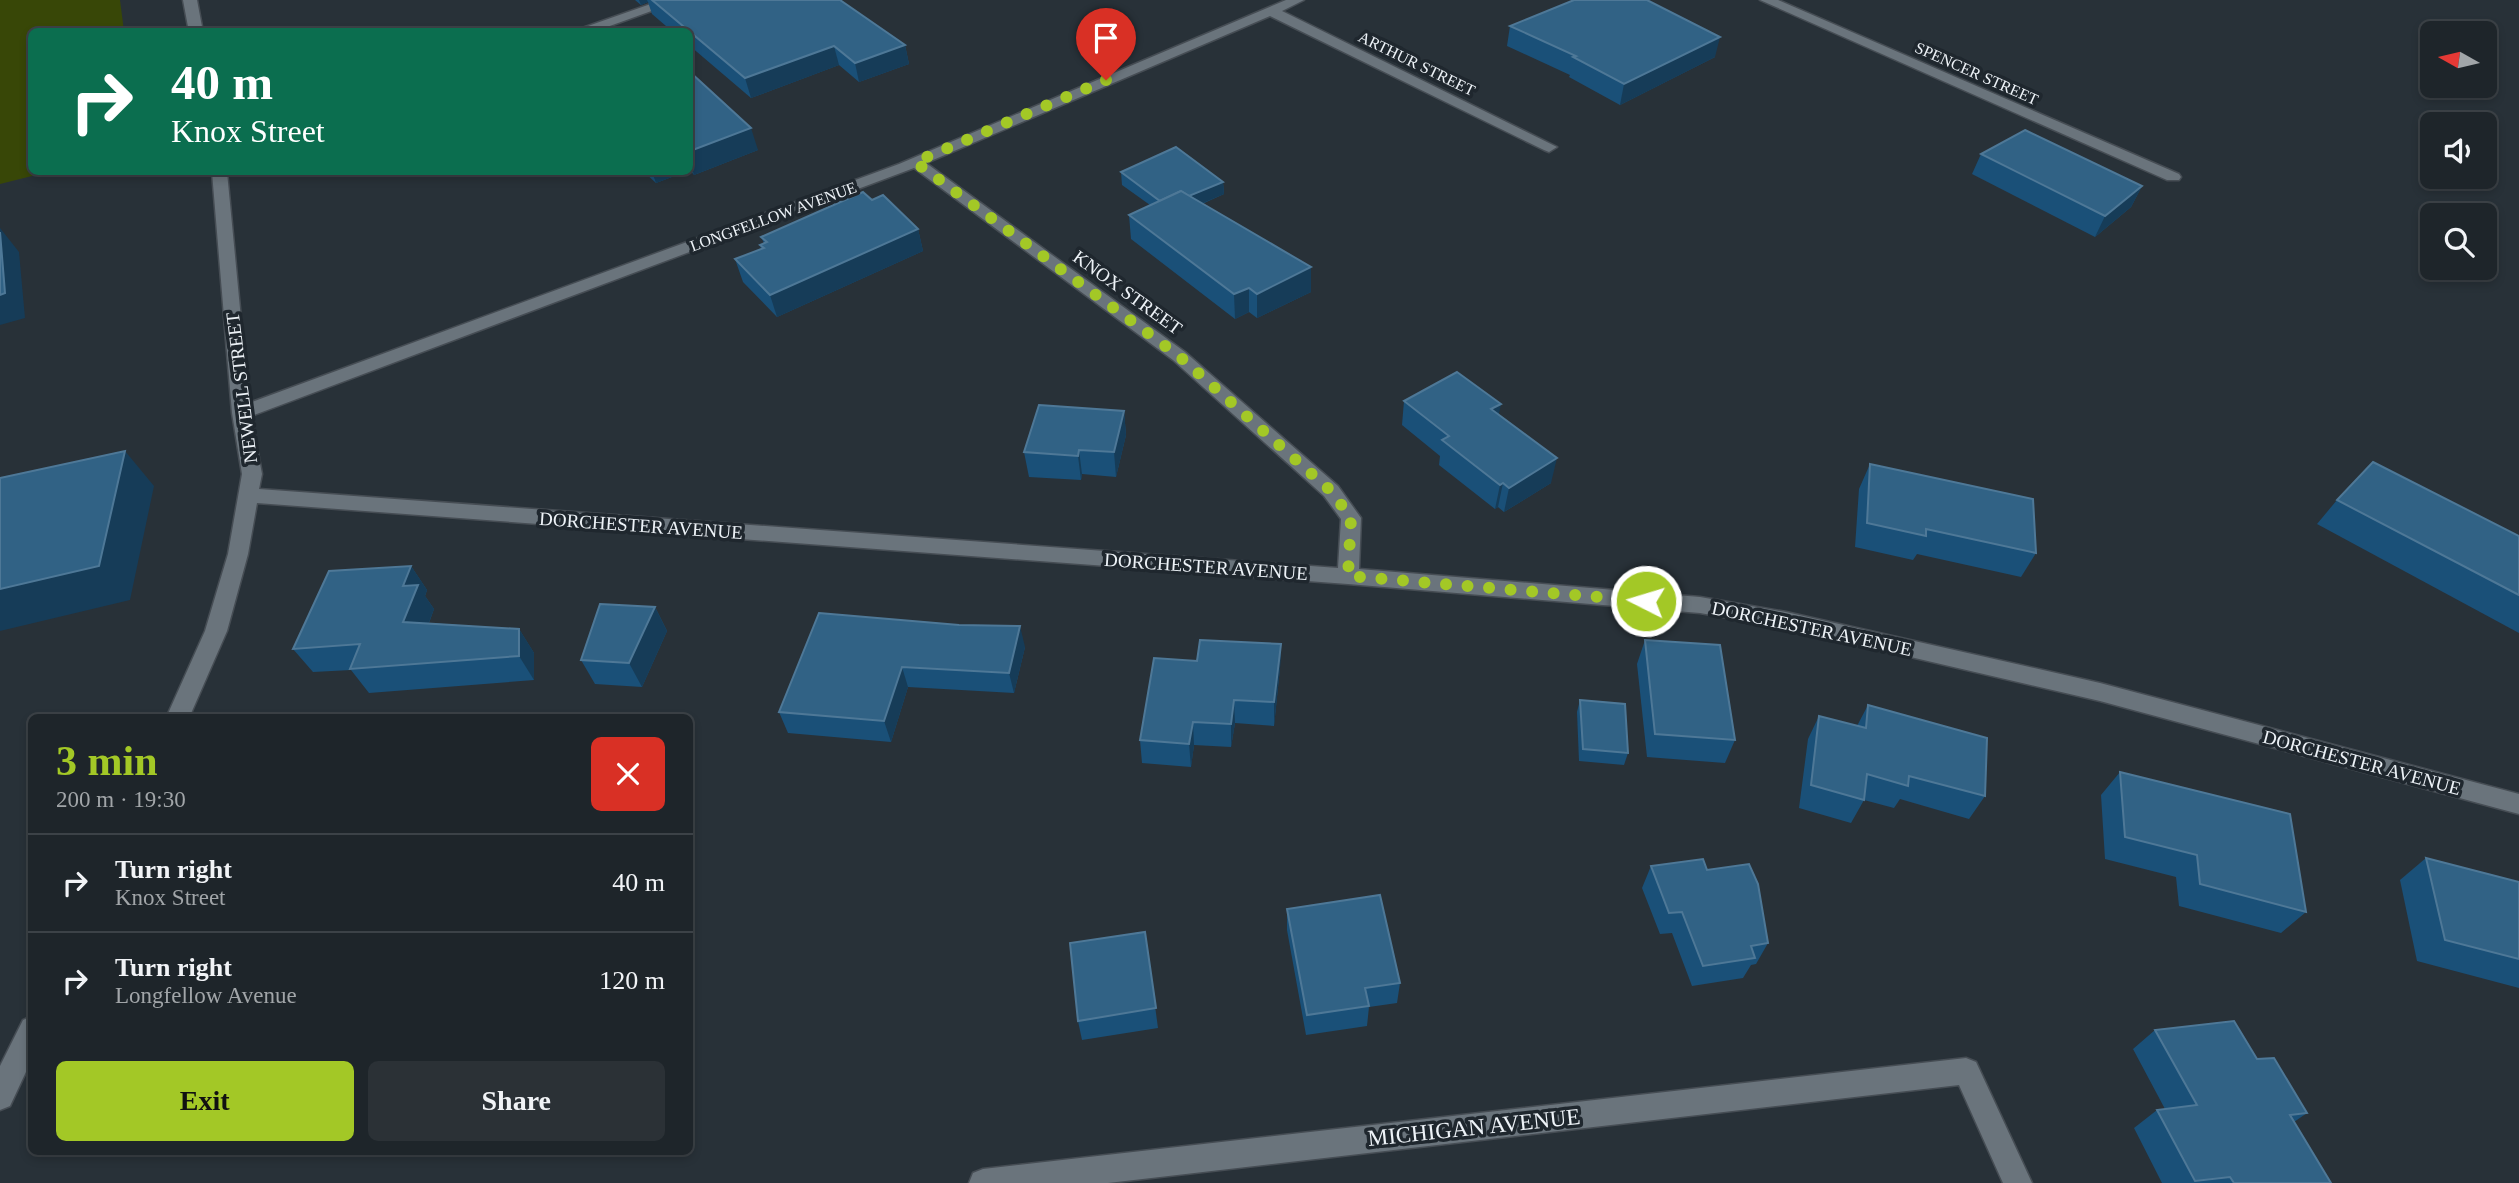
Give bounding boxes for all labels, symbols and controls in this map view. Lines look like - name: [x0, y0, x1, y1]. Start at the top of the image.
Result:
- pin: [1076, 8, 1136, 80]
- icon: arrive: [1087, 19, 1125, 57]
- north arrow: [2420, 21, 2497, 98]
- map controls: [2420, 21, 2497, 280]
- street label: ARTHUR STREET: [1356, 28, 1478, 99]
- street label: SPENCER STREET: [1913, 39, 2041, 108]
- text: 40 m: [171, 55, 273, 110]
- icon: right: [56, 56, 147, 147]
- button: sound: [2420, 112, 2497, 189]
- text: Knox Street: [171, 113, 325, 149]
- street label: LONGFELLOW AVENUE: [688, 178, 859, 255]
- button: search: [2420, 203, 2497, 280]
- street label: KNOX STREET: [1069, 246, 1186, 339]
- street label: NEWELL STREET: [222, 311, 261, 465]
- street label: DORCHESTER AVENUE: [539, 508, 743, 543]
- street label: DORCHESTER AVENUE: [1104, 549, 1308, 584]
- position arrow: [1609, 564, 1683, 638]
- street label: DORCHESTER AVENUE: [1710, 597, 1914, 660]
- street label: DORCHESTER AVENUE: [2261, 726, 2463, 799]
- button: close: [591, 737, 665, 811]
- text: 3 min: [56, 738, 158, 784]
- text: 200 m · 19:30: [56, 787, 186, 812]
- text: Turn right: [115, 855, 232, 884]
- icon: right: [56, 864, 94, 902]
- text: 40 m: [612, 868, 665, 897]
- text: Knox Street: [115, 885, 226, 910]
- text: Turn right: [115, 953, 232, 982]
- icon: right: [56, 962, 94, 1000]
- text: 120 m: [599, 966, 665, 995]
- text: Longfellow Avenue: [115, 983, 297, 1008]
- button: Exit: [56, 1061, 354, 1141]
- button: Share: [368, 1061, 665, 1141]
- street label: MICHIGAN AVENUE: [1367, 1104, 1582, 1151]

